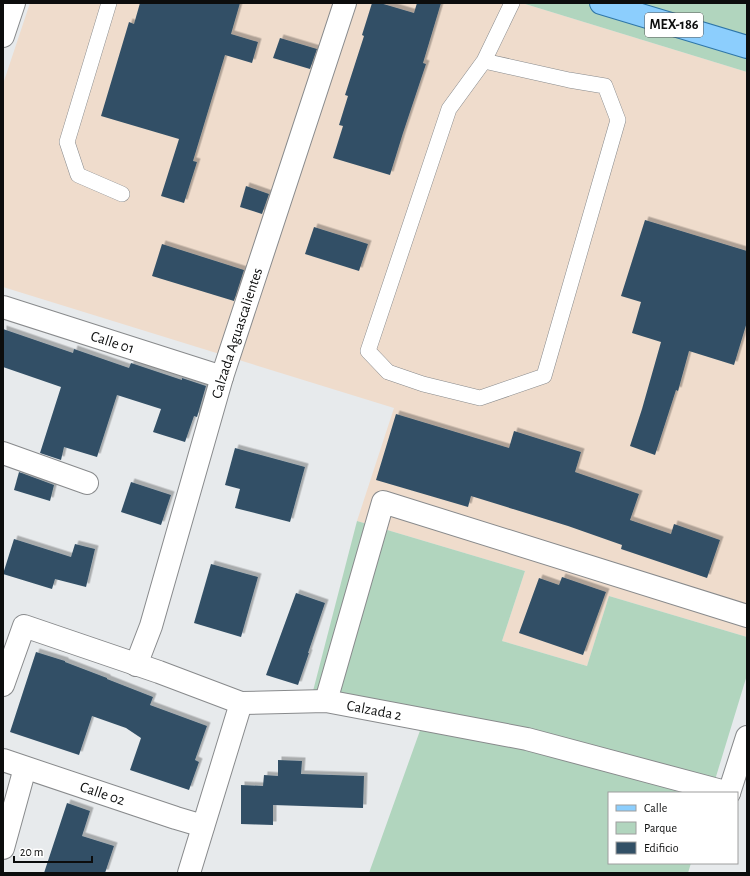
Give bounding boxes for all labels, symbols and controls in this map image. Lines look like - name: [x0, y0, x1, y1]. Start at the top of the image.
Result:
- road number: MEX-186: [645, 13, 703, 37]
- street label: Calzada Aguascalientes: [209, 266, 265, 400]
- street label: Calle 01: [89, 328, 136, 356]
- street label: Calzada 2: [345, 698, 403, 723]
- street label: Calle 02: [78, 779, 127, 808]
- legend: [608, 792, 738, 864]
- text: Calle: [644, 802, 667, 814]
- text: Parque: [644, 822, 677, 834]
- scale bar: [14, 838, 92, 864]
- text: Edificio: [644, 842, 679, 854]
- text: 20 m: [20, 846, 43, 858]

